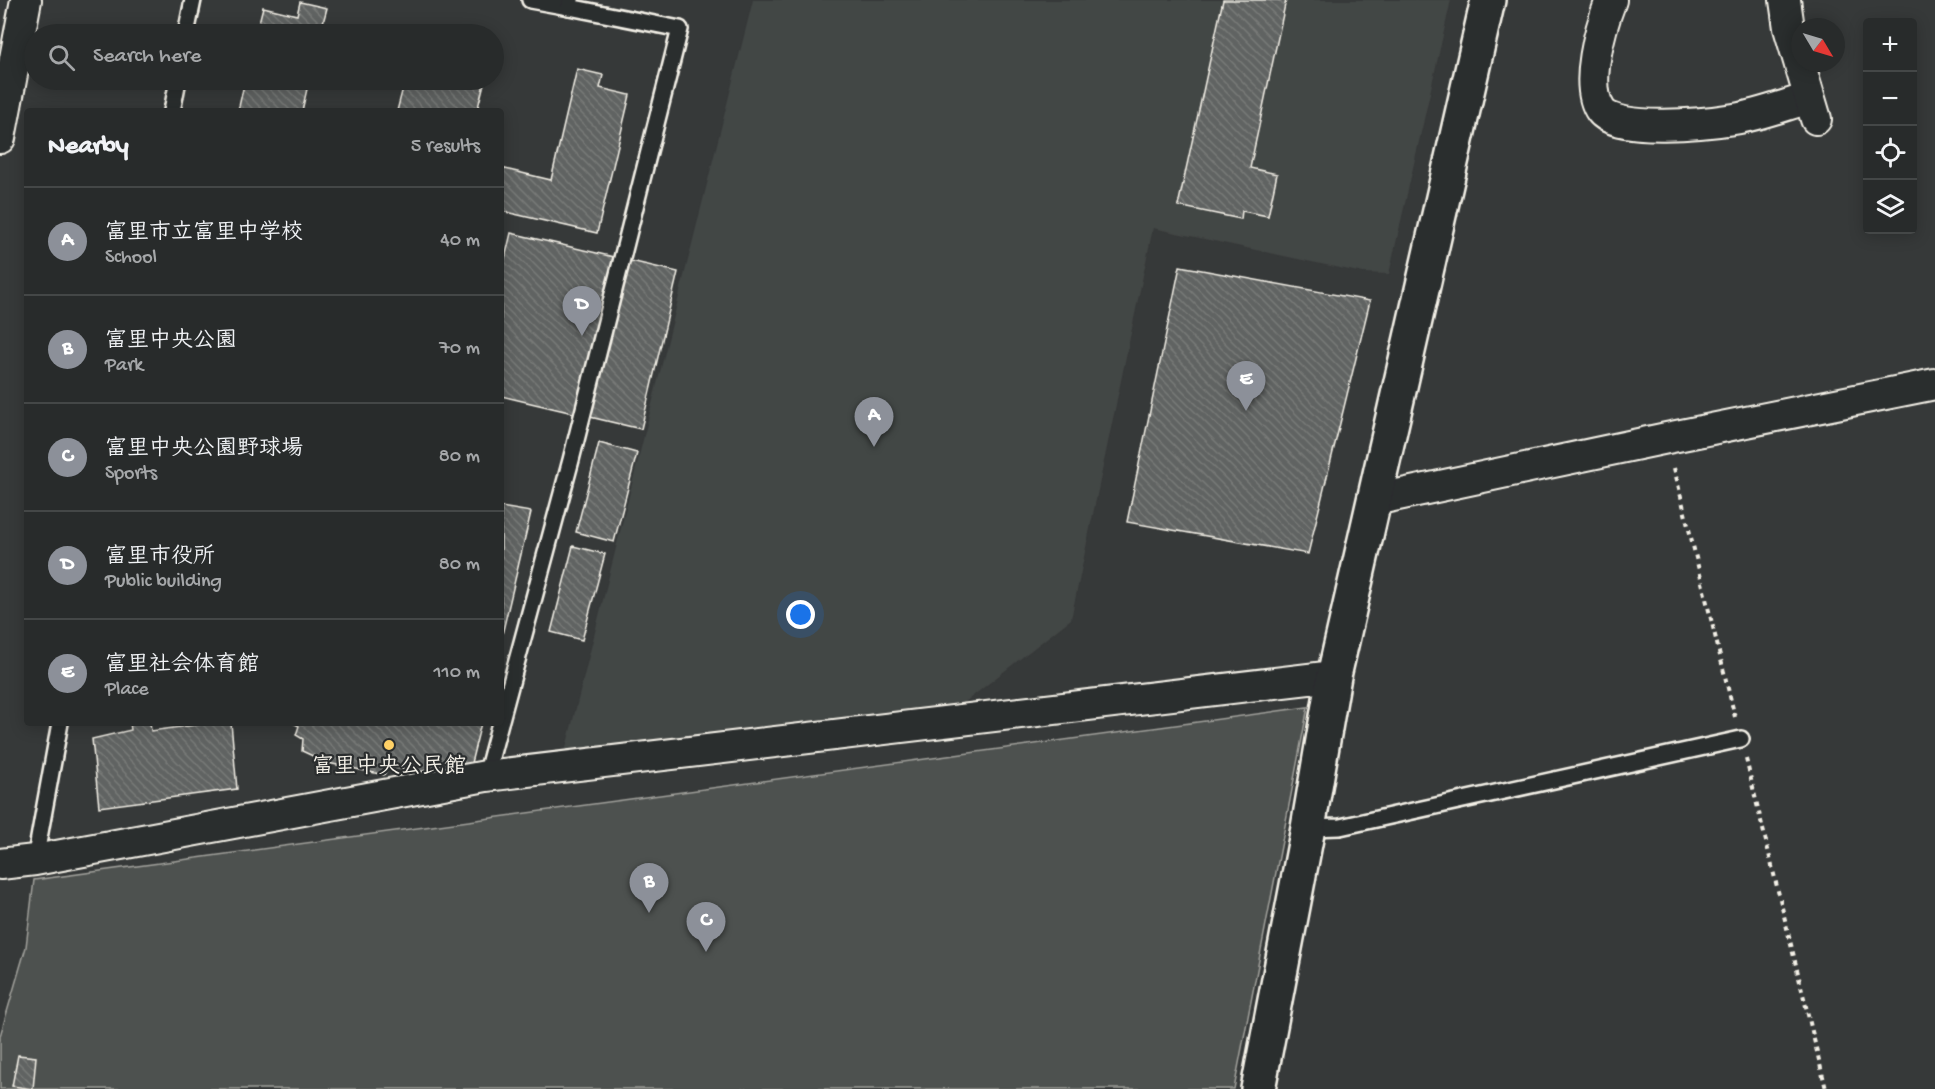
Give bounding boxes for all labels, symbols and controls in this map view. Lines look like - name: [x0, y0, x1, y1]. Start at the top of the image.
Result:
- north arrow: [1791, 18, 1845, 72]
- map controls: [1863, 18, 1917, 234]
- button: +: [1863, 18, 1917, 72]
- search box: [24, 24, 504, 90]
- icon: search: [45, 41, 78, 74]
- text: Search here: [93, 44, 201, 70]
- button: −: [1863, 72, 1917, 126]
- button: locate: [1863, 126, 1917, 180]
- text: Nearby: [48, 132, 129, 163]
- text: 5 results: [411, 136, 480, 159]
- button: layers: [1863, 180, 1917, 234]
- text: 富里市立富里中学校: [105, 221, 303, 247]
- text: A: [62, 230, 73, 253]
- text: 40 m: [440, 230, 480, 253]
- text: School: [105, 247, 157, 270]
- pin: D: [562, 286, 602, 336]
- text: 富里中央公園: [105, 329, 237, 355]
- text: B: [62, 338, 73, 361]
- text: 70 m: [439, 338, 480, 361]
- text: Park: [105, 355, 143, 378]
- pin: E: [1226, 362, 1266, 411]
- pin: A: [854, 398, 894, 447]
- text: 富里中央公園野球場: [105, 437, 303, 463]
- text: C: [62, 446, 73, 469]
- text: 80 m: [439, 446, 480, 469]
- text: Sports: [105, 463, 157, 486]
- text: 富里市役所: [105, 545, 215, 571]
- text: D: [61, 554, 74, 577]
- text: 80 m: [439, 554, 480, 577]
- text: Public building: [105, 571, 222, 594]
- your location: [786, 600, 815, 629]
- text: 富里社会体育館: [105, 653, 259, 679]
- text: E: [61, 662, 74, 685]
- text: 110 m: [434, 662, 480, 685]
- text: Place: [105, 679, 149, 702]
- marker: 富里中央公民館: [382, 738, 396, 752]
- place label: 富里中央公民館: [312, 753, 466, 781]
- pin: B: [630, 864, 668, 913]
- pin: C: [686, 902, 726, 952]

